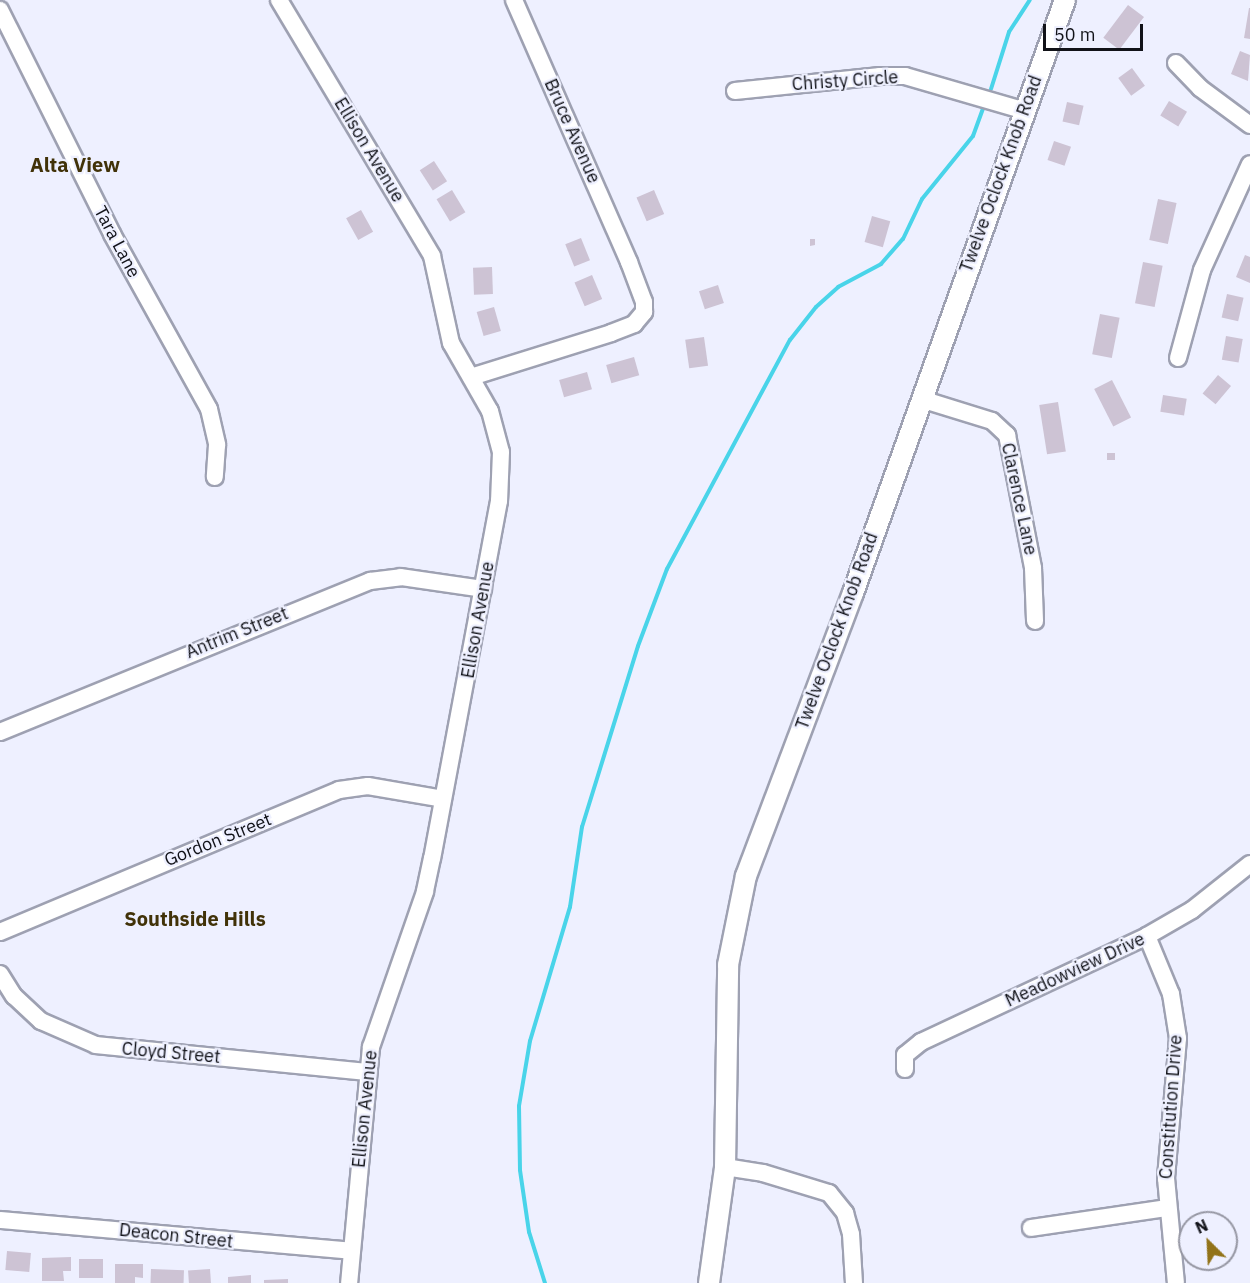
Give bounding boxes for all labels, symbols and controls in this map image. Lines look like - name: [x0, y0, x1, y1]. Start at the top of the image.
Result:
- scale bar: [1046, 12, 1146, 50]
- text: 50 m: [1054, 23, 1096, 46]
- street label: Christy Circle: [791, 67, 899, 95]
- street label: Twelve Oclock Knob Road: [955, 73, 1047, 275]
- street label: Bruce Avenue: [539, 76, 605, 186]
- street label: Ellison Avenue: [329, 94, 409, 206]
- district label: Alta View: [30, 152, 120, 176]
- street label: Tara Lane: [89, 203, 145, 281]
- street label: Clarence Lane: [997, 441, 1041, 557]
- street label: Twelve Oclock Knob Road: [791, 530, 883, 732]
- street label: Ellison Avenue: [457, 560, 499, 680]
- street label: Antrim Street: [183, 603, 291, 663]
- street label: Gordon Street: [161, 809, 275, 871]
- district label: Southside Hills: [124, 906, 266, 930]
- street label: Meadowview Drive: [1002, 928, 1148, 1012]
- street label: Constitution Drive: [1155, 1034, 1187, 1180]
- street label: Cloyd Street: [121, 1038, 221, 1068]
- street label: Ellison Avenue: [348, 1049, 382, 1169]
- north arrow: [1178, 1211, 1238, 1271]
- text: N: [1192, 1215, 1211, 1238]
- street label: Deacon Street: [118, 1219, 234, 1253]

